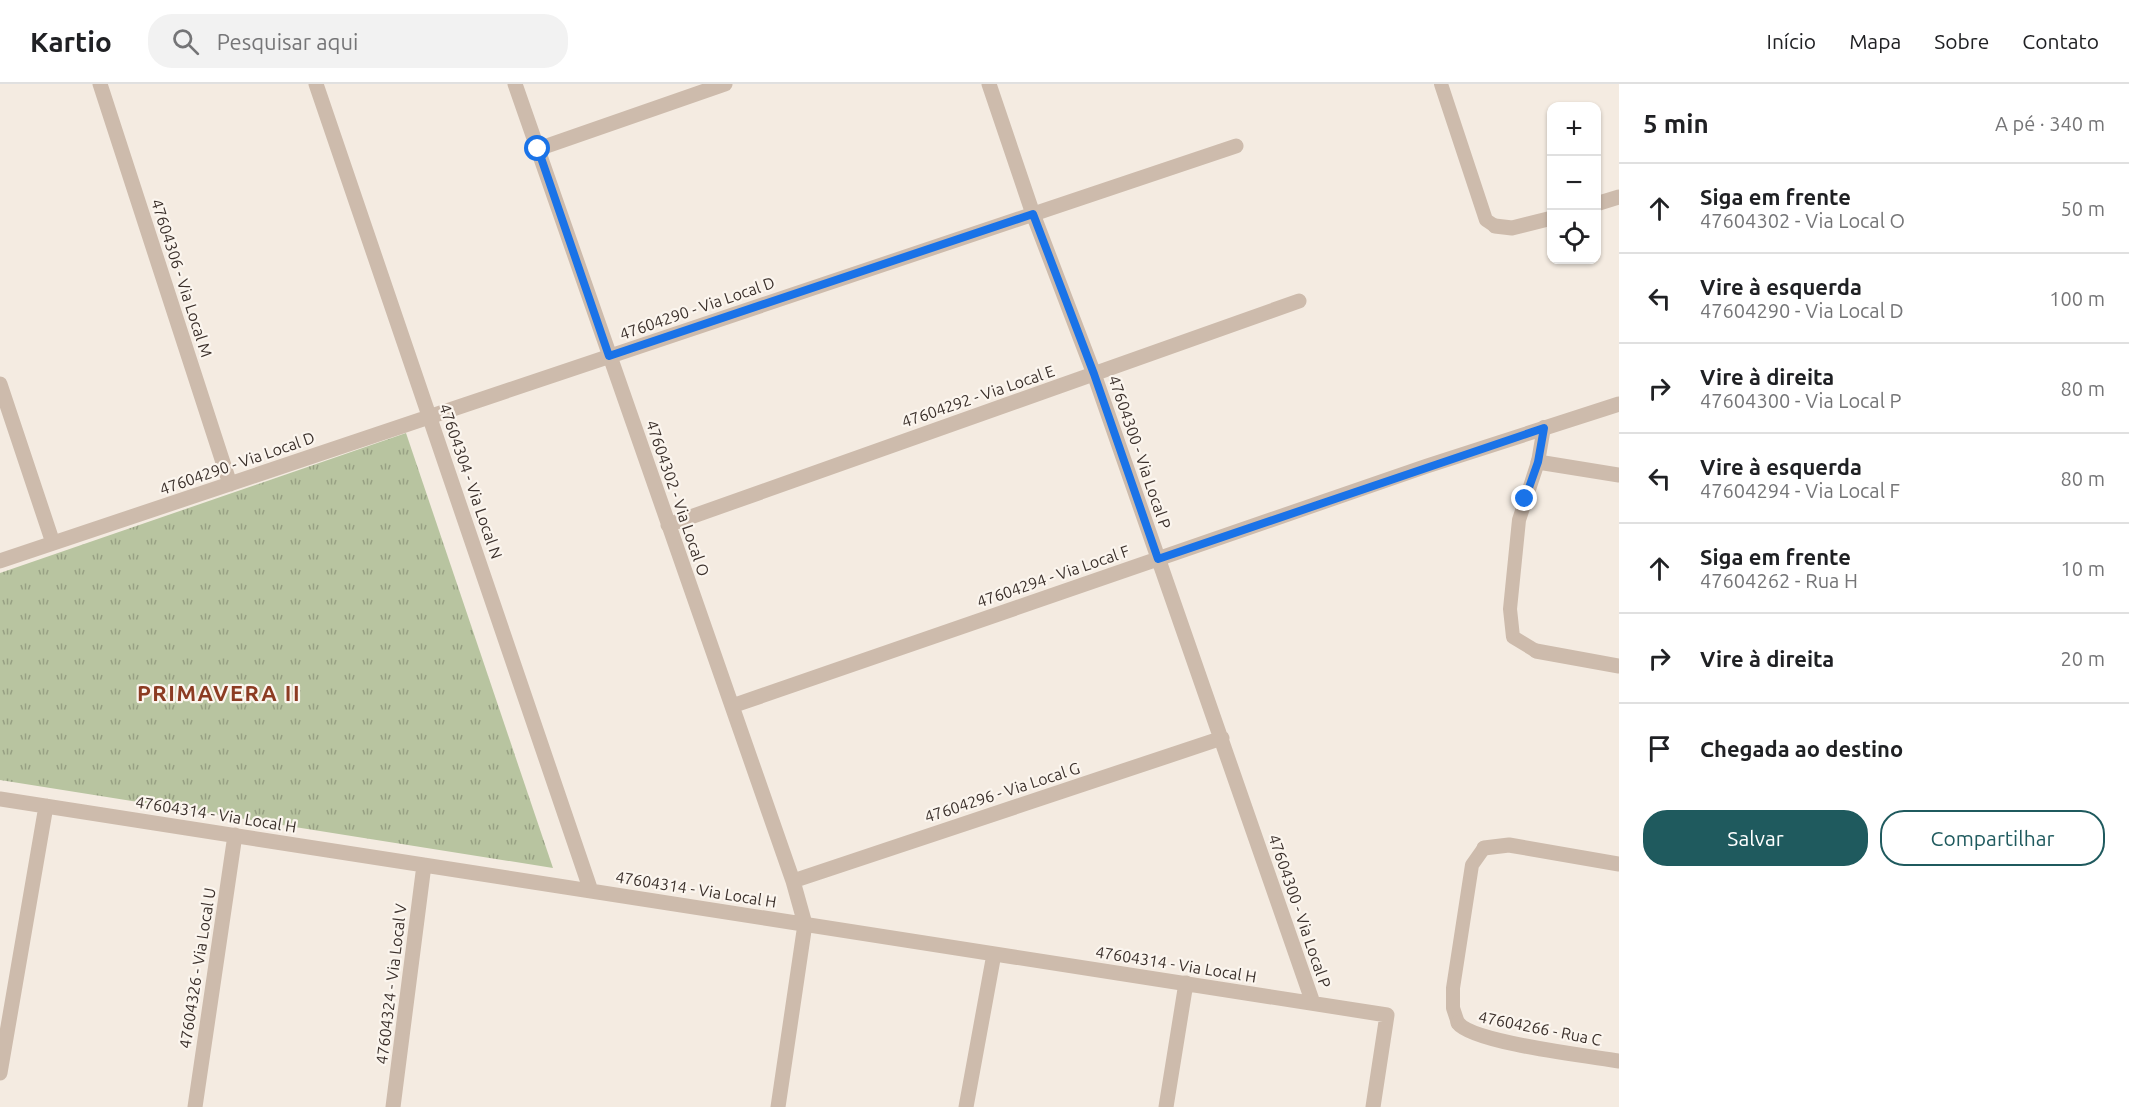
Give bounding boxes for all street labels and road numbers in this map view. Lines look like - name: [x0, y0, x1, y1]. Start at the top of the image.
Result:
- street label: 47604306 - Via Local M: [148, 197, 216, 359]
- street label: 47604290 - Via Local D: [617, 273, 777, 343]
- street label: 47604292 - Via Local E: [899, 361, 1057, 431]
- street label: 47604300 - Via Local P: [1105, 373, 1175, 531]
- street label: 47604304 - Via Local N: [436, 401, 506, 561]
- street label: 47604302 - Via Local O: [643, 418, 713, 578]
- street label: 47604290 - Via Local D: [157, 428, 317, 498]
- street label: 47604294 - Via Local F: [974, 541, 1132, 611]
- street label: 47604296 - Via Local G: [922, 758, 1082, 826]
- street label: 47604314 - Via Local H: [134, 792, 298, 836]
- street label: 47604300 - Via Local P: [1265, 832, 1335, 990]
- street label: 47604314 - Via Local H: [614, 867, 778, 911]
- street label: 47604326 - Via Local U: [175, 886, 219, 1050]
- street label: 47604324 - Via Local V: [372, 903, 410, 1065]
- street label: 47604314 - Via Local H: [1094, 942, 1258, 986]
- street label: 47604266 - Rua C: [1477, 1007, 1603, 1049]

